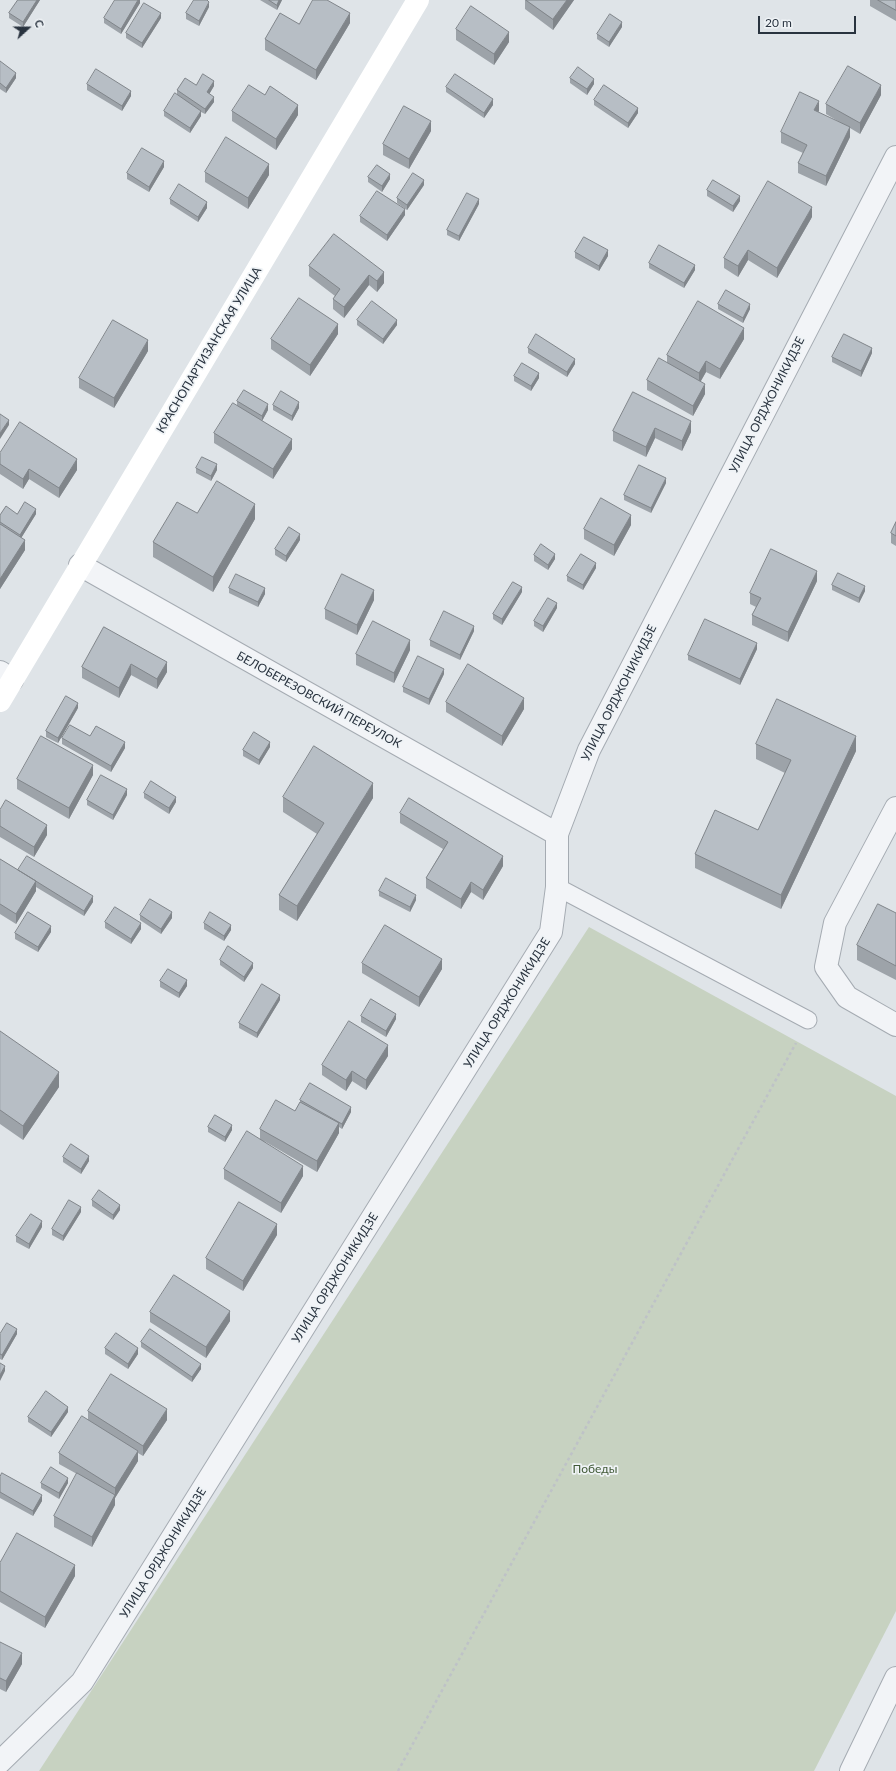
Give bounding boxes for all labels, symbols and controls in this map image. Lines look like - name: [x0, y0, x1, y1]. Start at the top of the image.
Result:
- north arrow: [8, 8, 48, 48]
- scale bar: [760, 8, 858, 34]
- text: 20 m: [765, 15, 792, 30]
- text: С: [32, 18, 47, 29]
- street label: КРАСНОПАРТИЗАНСКАЯ УЛИЦА: [154, 264, 264, 436]
- street label: УЛИЦА ОРДЖОНИКИДЗЕ: [726, 334, 808, 476]
- street label: УЛИЦА ОРДЖОНИКИДЗЕ: [578, 622, 660, 764]
- street label: БЕЛОБЕРЕЗОВСКИЙ ПЕРЕУЛОК: [234, 649, 404, 751]
- street label: УЛИЦА ОРДЖОНИКИДЗЕ: [461, 935, 553, 1071]
- street label: УЛИЦА ОРДЖОНИКИДЗЕ: [289, 1210, 381, 1346]
- park label: Победы: [573, 1462, 617, 1476]
- street label: УЛИЦА ОРДЖОНИКИДЗЕ: [117, 1485, 209, 1621]

